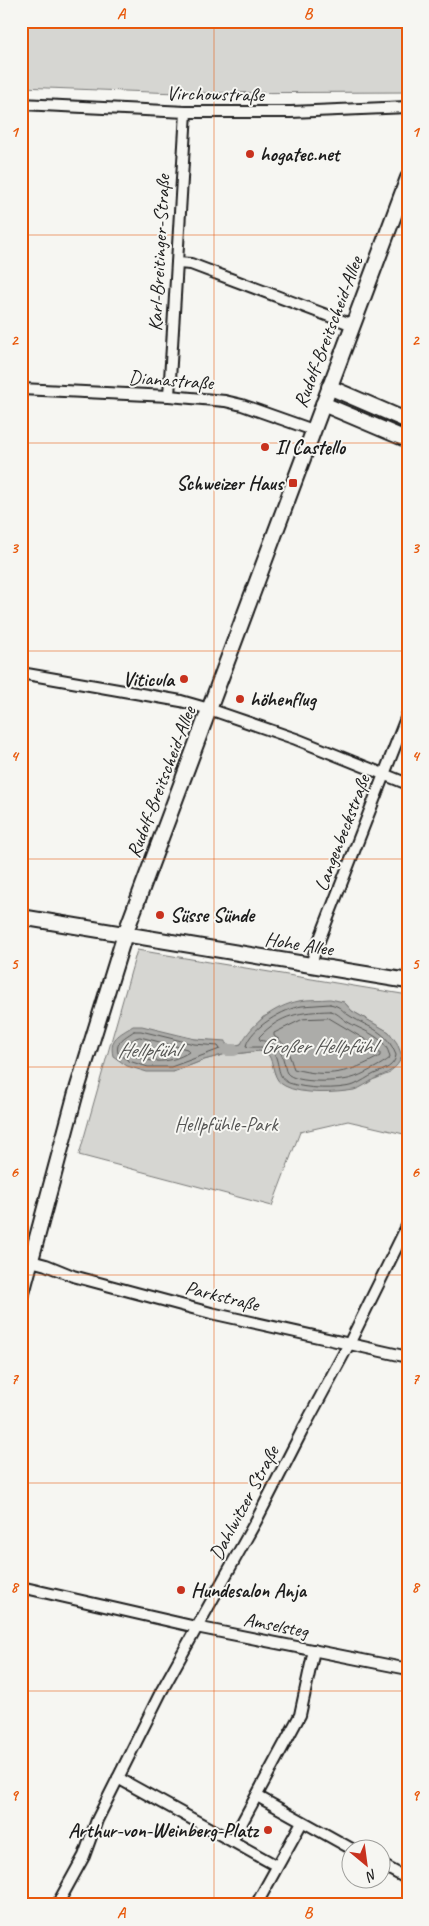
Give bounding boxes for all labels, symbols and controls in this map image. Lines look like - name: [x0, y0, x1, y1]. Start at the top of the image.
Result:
- text: A: [117, 4, 127, 24]
- text: B: [304, 4, 314, 24]
- street label: Virchowstraße: [166, 81, 265, 107]
- text: 1: [10, 122, 19, 142]
- text: 1: [411, 122, 420, 142]
- place label: hogatec.net: [260, 142, 342, 167]
- marker: hogatec.net: [244, 148, 256, 160]
- street label: Karl-Breitinger-Straße: [142, 173, 176, 332]
- street label: Rudolf-Breitscheid-Allee: [288, 251, 369, 411]
- text: 2: [10, 330, 19, 350]
- text: 2: [411, 330, 420, 350]
- street label: Dianastraße: [128, 365, 216, 396]
- place label: Il Castello: [275, 435, 347, 460]
- marker: Il Castello: [259, 441, 271, 453]
- place label: Schweizer Haus: [176, 471, 285, 496]
- marker: Schweizer Haus: [287, 477, 299, 489]
- text: 3: [10, 538, 19, 558]
- text: 3: [411, 538, 420, 558]
- place label: Viticula: [123, 667, 176, 692]
- marker: Viticula: [178, 673, 190, 685]
- place label: höhenflug: [250, 687, 317, 712]
- marker: höhenflug: [234, 693, 246, 705]
- street label: Rudolf-Breitscheid-Allee: [121, 701, 202, 861]
- text: 4: [10, 746, 19, 766]
- text: 4: [411, 746, 420, 766]
- street label: Langenbeckstraße: [308, 770, 376, 895]
- place label: Süsse Sünde: [170, 903, 256, 928]
- marker: Süsse Sünde: [154, 909, 166, 921]
- street label: Hohe Allee: [263, 926, 336, 962]
- text: 5: [11, 954, 20, 974]
- text: 5: [412, 954, 421, 974]
- water label: Großer Hellpfühl: [261, 1033, 381, 1059]
- water label: Hellpfühl: [117, 1037, 185, 1063]
- park label: Hellpfühle-Park: [175, 1112, 279, 1137]
- text: 6: [10, 1162, 19, 1182]
- text: 6: [411, 1162, 420, 1182]
- street label: Parkstraße: [183, 1275, 263, 1318]
- text: 7: [10, 1369, 19, 1389]
- text: 7: [411, 1369, 420, 1389]
- street label: Dahlwitzer Straße: [203, 1440, 285, 1564]
- text: 8: [10, 1577, 19, 1597]
- text: 8: [411, 1577, 420, 1597]
- place label: Hundesalon Anja: [191, 1578, 308, 1603]
- marker: Hundesalon Anja: [175, 1584, 187, 1596]
- street label: Amselsteg: [242, 1607, 312, 1644]
- text: 9: [10, 1785, 19, 1805]
- text: 9: [411, 1785, 420, 1805]
- place label: Arthur-von-Weinberg-Platz: [68, 1818, 260, 1843]
- marker: Arthur-von-Weinberg-Platz: [262, 1824, 274, 1836]
- north arrow: [342, 1838, 392, 1888]
- text: N: [362, 1865, 380, 1886]
- text: A: [117, 1903, 127, 1923]
- text: B: [304, 1903, 314, 1923]

